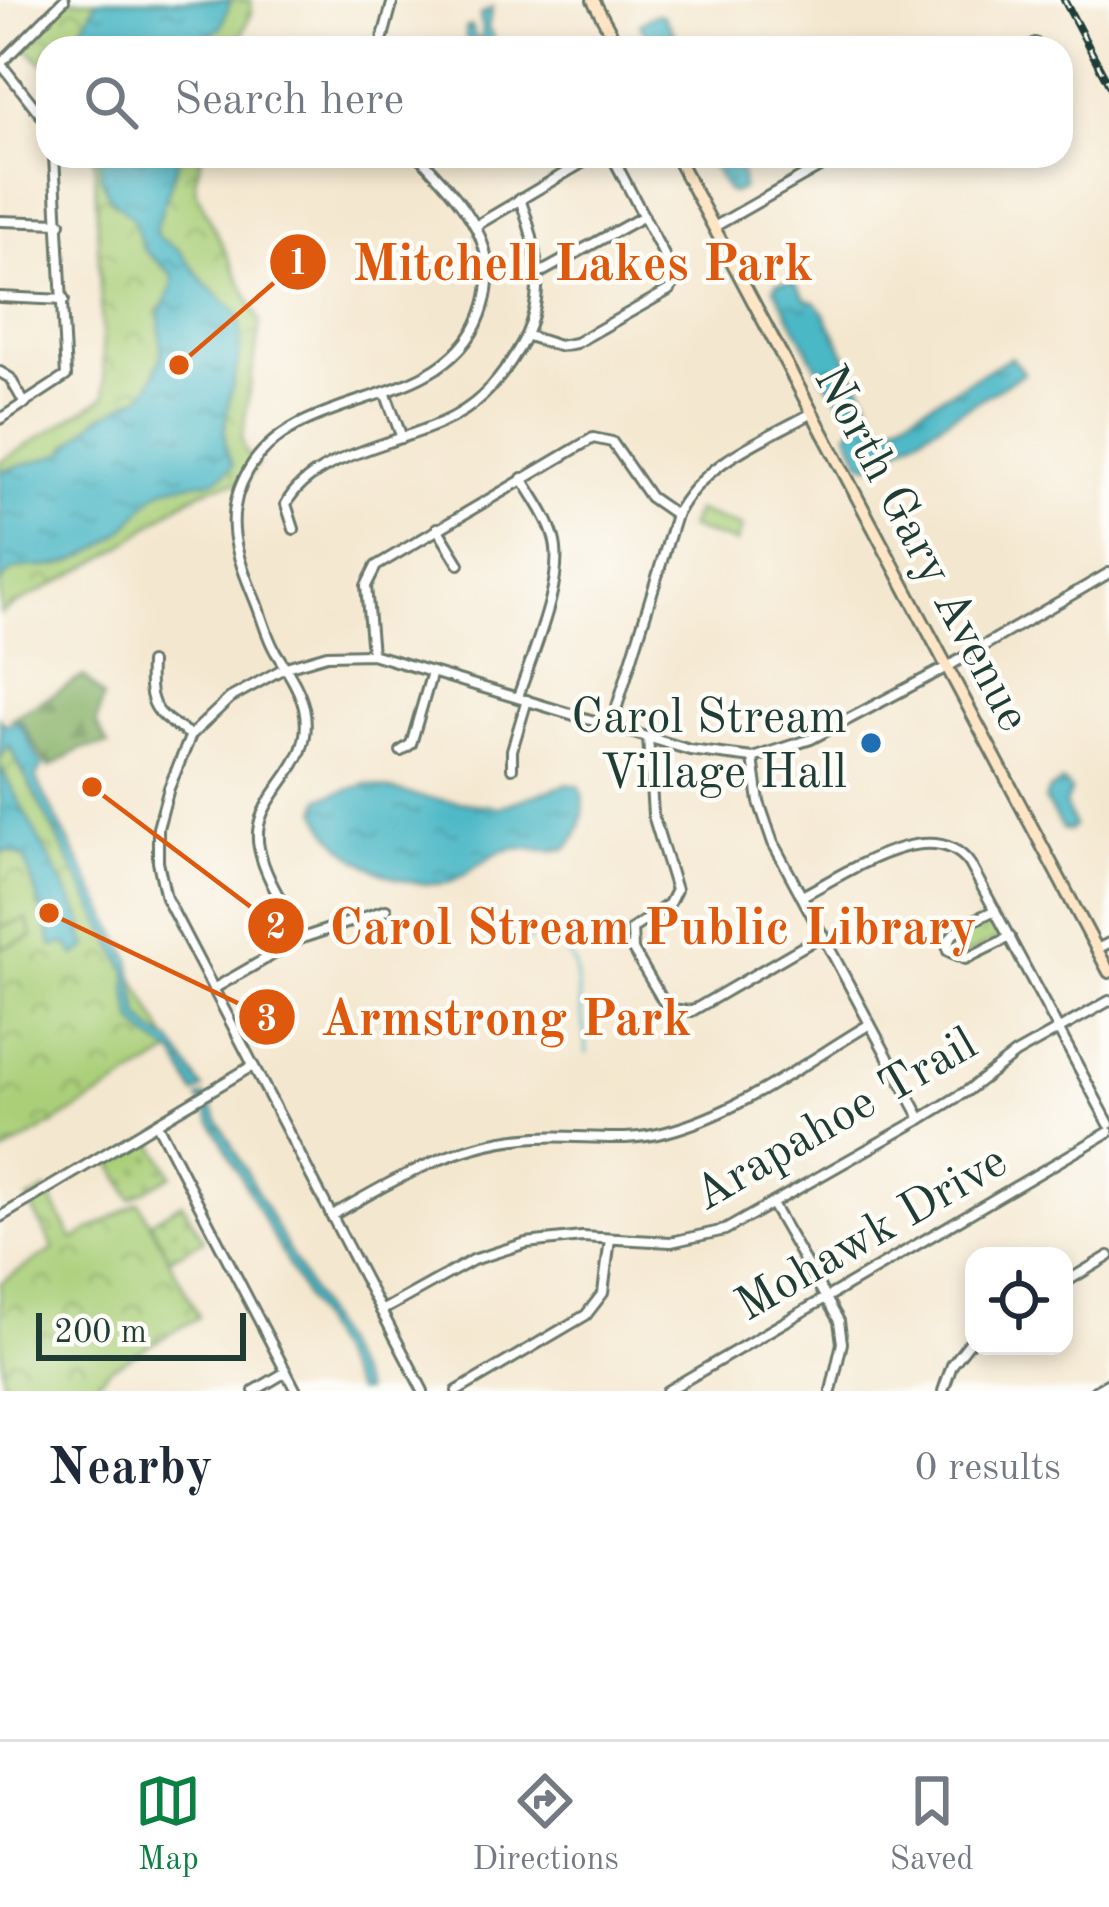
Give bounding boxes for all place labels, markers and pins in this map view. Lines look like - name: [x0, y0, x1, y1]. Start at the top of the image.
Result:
- callout: Mitchell Lakes Park: [268, 218, 837, 305]
- place label: Carol Stream Village Hall: [571, 695, 847, 798]
- marker: Carol Stream Village Hall: [858, 730, 884, 756]
- callout: Carol Stream Public Library: [246, 882, 1001, 969]
- callout: Armstrong Park: [237, 973, 715, 1060]

